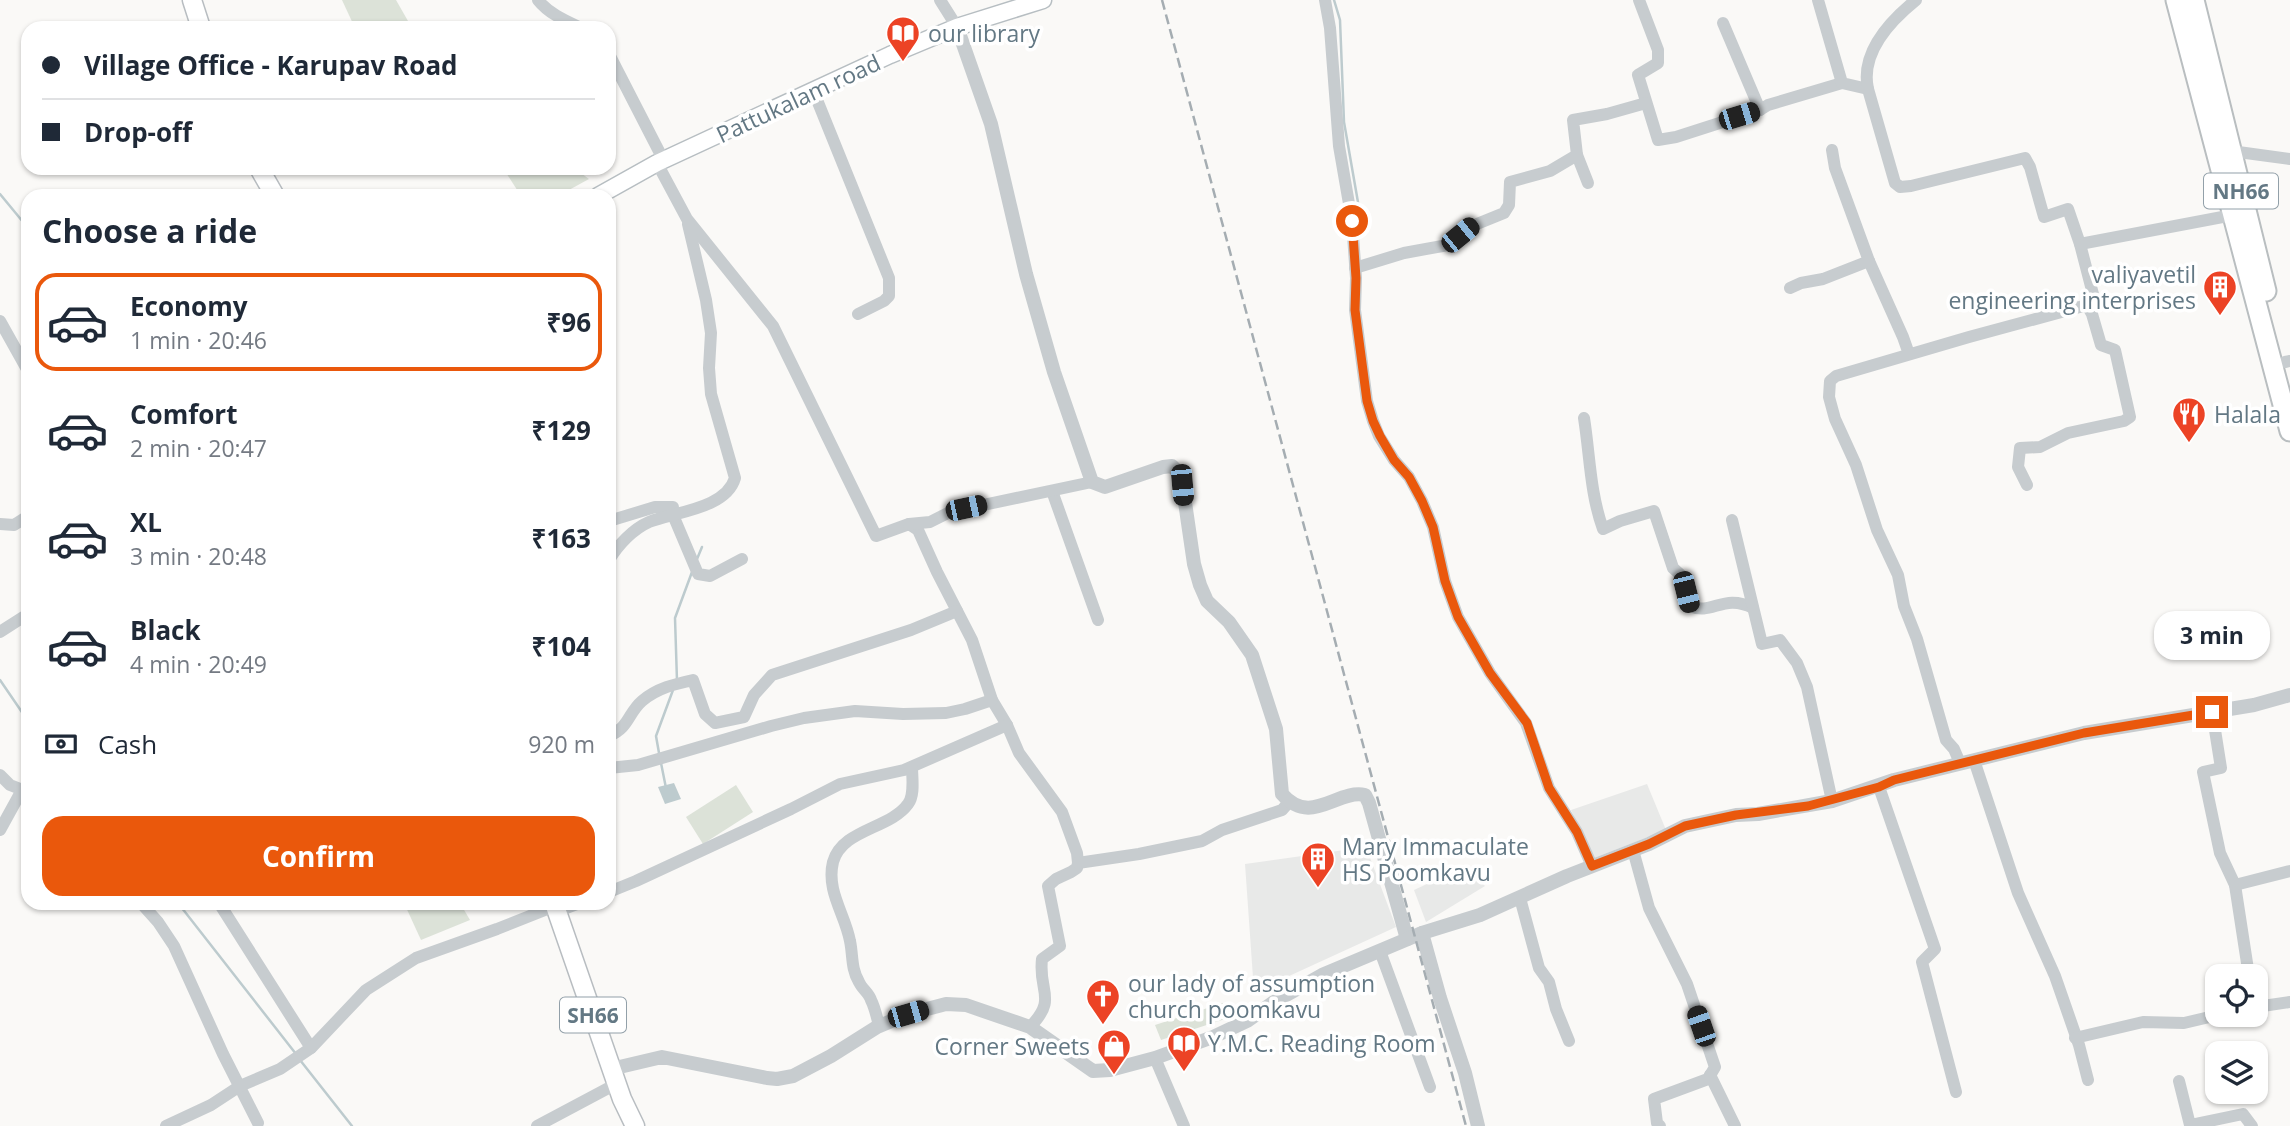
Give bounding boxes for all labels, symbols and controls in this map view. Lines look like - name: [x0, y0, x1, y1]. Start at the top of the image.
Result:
- library icon: our library: [884, 14, 922, 63]
- place label: our library: [928, 17, 1041, 49]
- street label: Pattukalam road: [711, 46, 885, 150]
- text: Village Office - Karupav Road: [84, 47, 458, 83]
- car: [1716, 100, 1763, 132]
- text: Drop-off: [84, 114, 192, 150]
- road number: NH66: [2204, 174, 2278, 208]
- route start: [1336, 205, 1368, 237]
- text: Choose a ride: [42, 209, 257, 252]
- car: [1438, 214, 1483, 256]
- place label: valiyavetil engineering interprises: [1948, 258, 2196, 316]
- building icon: valiyavetil engineering interprises: [2201, 268, 2239, 317]
- text: Economy: [130, 288, 248, 324]
- icon: car: [46, 291, 109, 354]
- text: ₹96: [546, 304, 591, 340]
- text: 1 min · 20:46: [130, 324, 267, 356]
- restaurant icon: Halala: [2170, 395, 2208, 444]
- text: Comfort: [130, 396, 237, 432]
- place label: Halala: [2214, 398, 2281, 430]
- icon: car: [46, 399, 109, 462]
- text: ₹129: [532, 412, 591, 448]
- text: 2 min · 20:47: [130, 432, 267, 464]
- car: [1170, 463, 1195, 507]
- car: [944, 493, 989, 523]
- text: XL: [130, 504, 162, 540]
- icon: car: [46, 507, 109, 570]
- text: ₹163: [532, 520, 591, 556]
- text: 3 min · 20:48: [130, 540, 267, 572]
- car: [1671, 569, 1702, 615]
- callout: 3 min: [2154, 610, 2270, 660]
- text: Black: [130, 612, 201, 648]
- icon: car: [46, 615, 109, 678]
- text: 3 min: [2180, 619, 2244, 651]
- text: ₹104: [532, 628, 591, 664]
- text: 4 min · 20:49: [130, 648, 267, 680]
- route end: [2196, 696, 2228, 728]
- icon: cash: [42, 725, 80, 763]
- text: Cash: [98, 726, 157, 762]
- text: 920 m: [528, 728, 595, 760]
- button: Confirm: [42, 816, 595, 896]
- place label: Mary Immaculate HS Poomkavu: [1342, 830, 1529, 888]
- building icon: Mary Immaculate HS Poomkavu: [1299, 840, 1337, 889]
- map controls: [2205, 964, 2268, 1104]
- button: locate: [2205, 964, 2268, 1027]
- place label: our lady of assumption church poomkavu: [1128, 967, 1375, 1025]
- church icon: our lady of assumption church poomkavu: [1084, 977, 1122, 1026]
- road number: SH66: [560, 998, 626, 1032]
- car: [885, 998, 932, 1030]
- car: [1685, 1003, 1718, 1049]
- library icon: Y.M.C. Reading Room: [1165, 1024, 1203, 1073]
- shop icon: Corner Sweets: [1095, 1027, 1133, 1076]
- place label: Y.M.C. Reading Room: [1208, 1027, 1436, 1059]
- place label: Corner Sweets: [934, 1030, 1090, 1062]
- button: layers: [2205, 1041, 2268, 1104]

